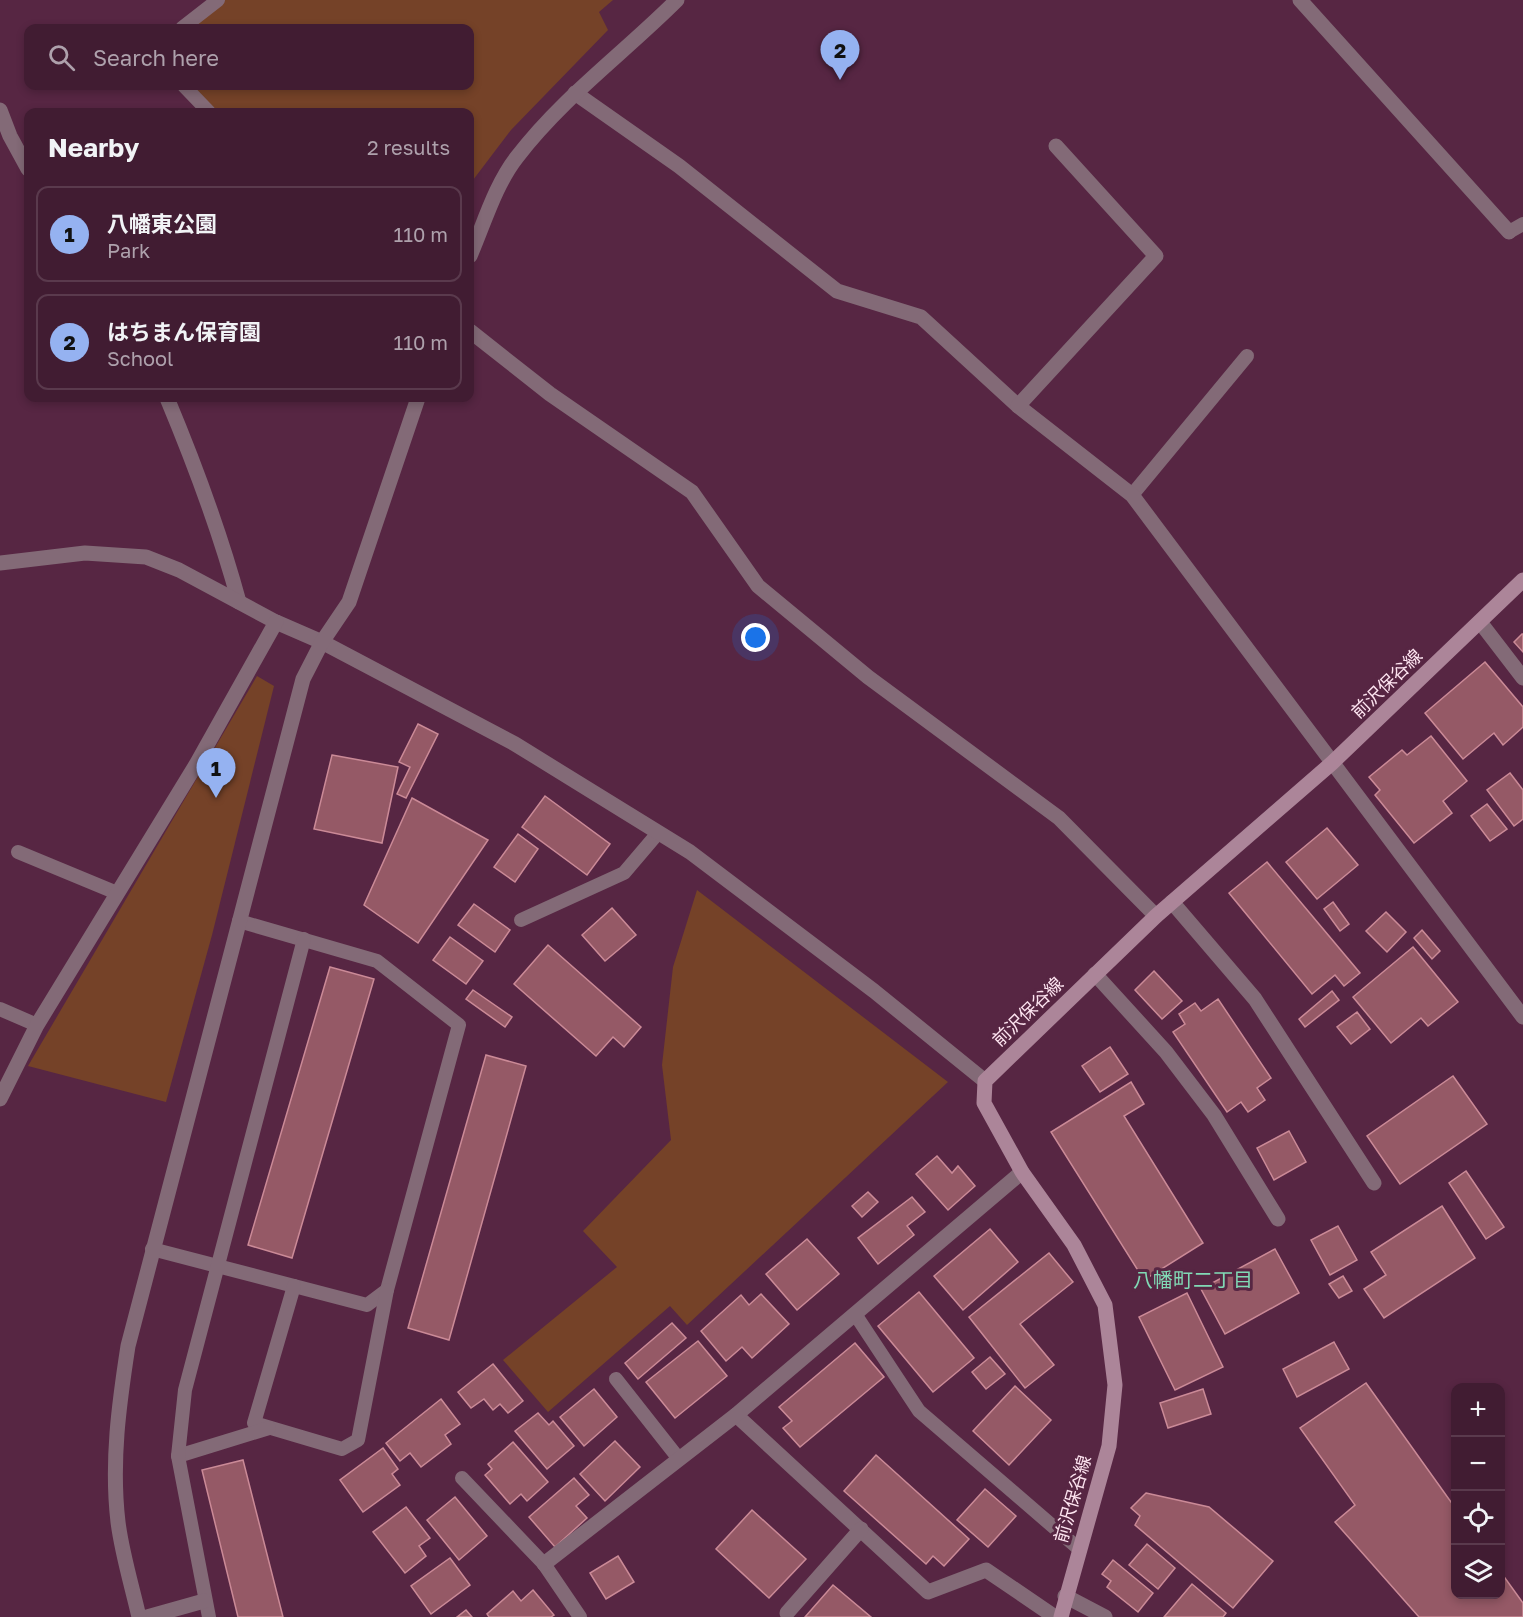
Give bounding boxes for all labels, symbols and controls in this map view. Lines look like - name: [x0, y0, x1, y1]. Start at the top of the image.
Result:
- search box: [24, 24, 474, 90]
- pin: 2: [820, 31, 860, 80]
- icon: search: [45, 41, 78, 74]
- text: Search here: [93, 44, 219, 71]
- text: Nearby: [48, 132, 139, 163]
- text: 2 results: [367, 135, 450, 159]
- text: 八幡東公園: [107, 210, 217, 237]
- text: 1: [64, 222, 75, 246]
- text: 110 m: [394, 222, 448, 246]
- text: Park: [107, 238, 150, 262]
- text: はちまん保育園: [107, 318, 261, 345]
- text: 2: [63, 330, 76, 354]
- text: 110 m: [394, 330, 448, 354]
- text: School: [107, 346, 173, 370]
- your location: [741, 623, 770, 652]
- street label: 前沢保谷線: [1346, 644, 1426, 722]
- pin: 1: [196, 748, 236, 798]
- street label: 前沢保谷線: [987, 972, 1067, 1050]
- district label: 八幡町二丁目: [1133, 1267, 1253, 1291]
- map controls: [1451, 1383, 1505, 1599]
- button: +: [1451, 1383, 1505, 1437]
- button: −: [1451, 1437, 1505, 1491]
- street label: 前沢保谷線: [1049, 1452, 1095, 1545]
- button: locate: [1451, 1491, 1505, 1545]
- button: layers: [1451, 1545, 1505, 1599]

